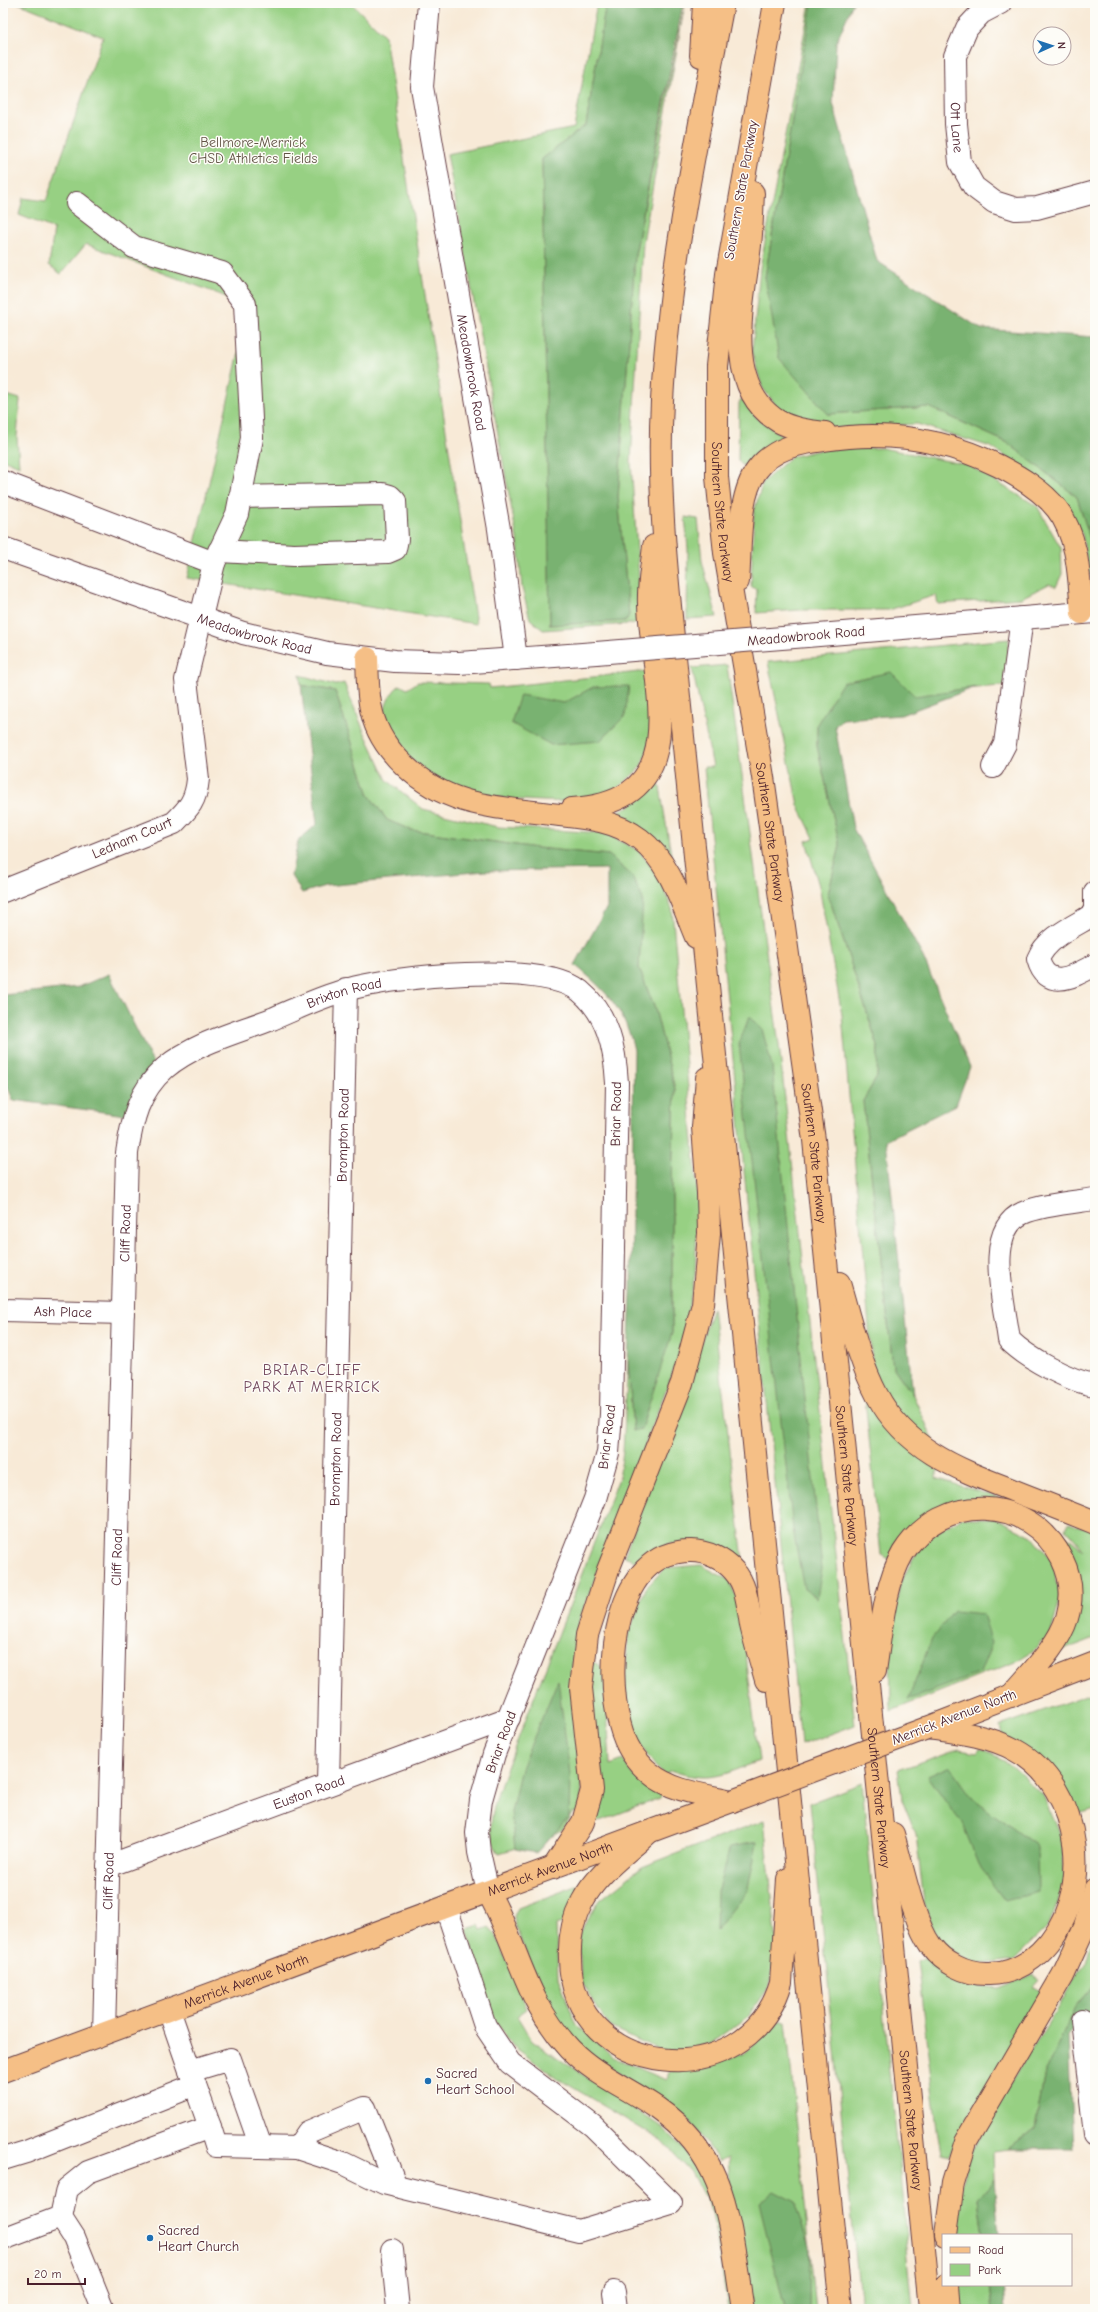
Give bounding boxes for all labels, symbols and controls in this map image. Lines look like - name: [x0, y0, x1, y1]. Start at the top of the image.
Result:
- north arrow: [1032, 26, 1072, 66]
- text: N: [1055, 42, 1068, 49]
- street label: Ott Lane: [947, 102, 967, 154]
- street label: Southern State Parkway: [720, 118, 762, 261]
- park label: Bellmore-Merrick CHSD Athletics Fields: [189, 134, 317, 167]
- street label: Meadowbrook Road: [453, 313, 490, 432]
- street label: Southern State Parkway: [708, 442, 738, 584]
- street label: Meadowbrook Road: [195, 609, 314, 658]
- street label: Meadowbrook Road: [746, 622, 866, 650]
- street label: Southern State Parkway: [752, 761, 789, 904]
- street label: Lednam Court: [89, 813, 175, 862]
- street label: Brixton Road: [304, 974, 383, 1012]
- street label: Briar Road: [607, 1081, 625, 1147]
- street label: Southern State Parkway: [798, 1082, 831, 1225]
- street label: Brompton Road: [333, 1088, 352, 1182]
- street label: Cliff Road: [116, 1204, 134, 1262]
- street label: Ash Place: [34, 1302, 92, 1321]
- district label: BRIAR-CLIFF PARK AT MERRICK: [244, 1361, 380, 1396]
- street label: Briar Road: [595, 1404, 619, 1470]
- street label: Southern State Parkway: [832, 1404, 863, 1547]
- street label: Brompton Road: [326, 1412, 345, 1506]
- street label: Cliff Road: [107, 1528, 126, 1586]
- street label: Merrick Avenue North: [889, 1685, 1019, 1749]
- street label: Briar Road: [482, 1709, 520, 1775]
- street label: Southern State Parkway: [864, 1727, 895, 1870]
- street label: Euston Road: [271, 1771, 347, 1813]
- street label: Merrick Avenue North: [485, 1838, 615, 1899]
- street label: Cliff Road: [99, 1852, 117, 1910]
- street label: Merrick Avenue North: [181, 1950, 311, 2012]
- street label: Southern State Parkway: [896, 2049, 927, 2192]
- place label: Sacred Heart School: [436, 2065, 514, 2098]
- marker: Sacred Heart School: [423, 2076, 433, 2086]
- place label: Sacred Heart Church: [158, 2222, 239, 2255]
- marker: Sacred Heart Church: [145, 2233, 155, 2243]
- legend: [942, 2234, 1072, 2286]
- text: Road: [978, 2243, 1004, 2257]
- scale bar: [28, 2260, 85, 2286]
- text: Park: [978, 2263, 1001, 2277]
- text: 20 m: [34, 2267, 62, 2281]

